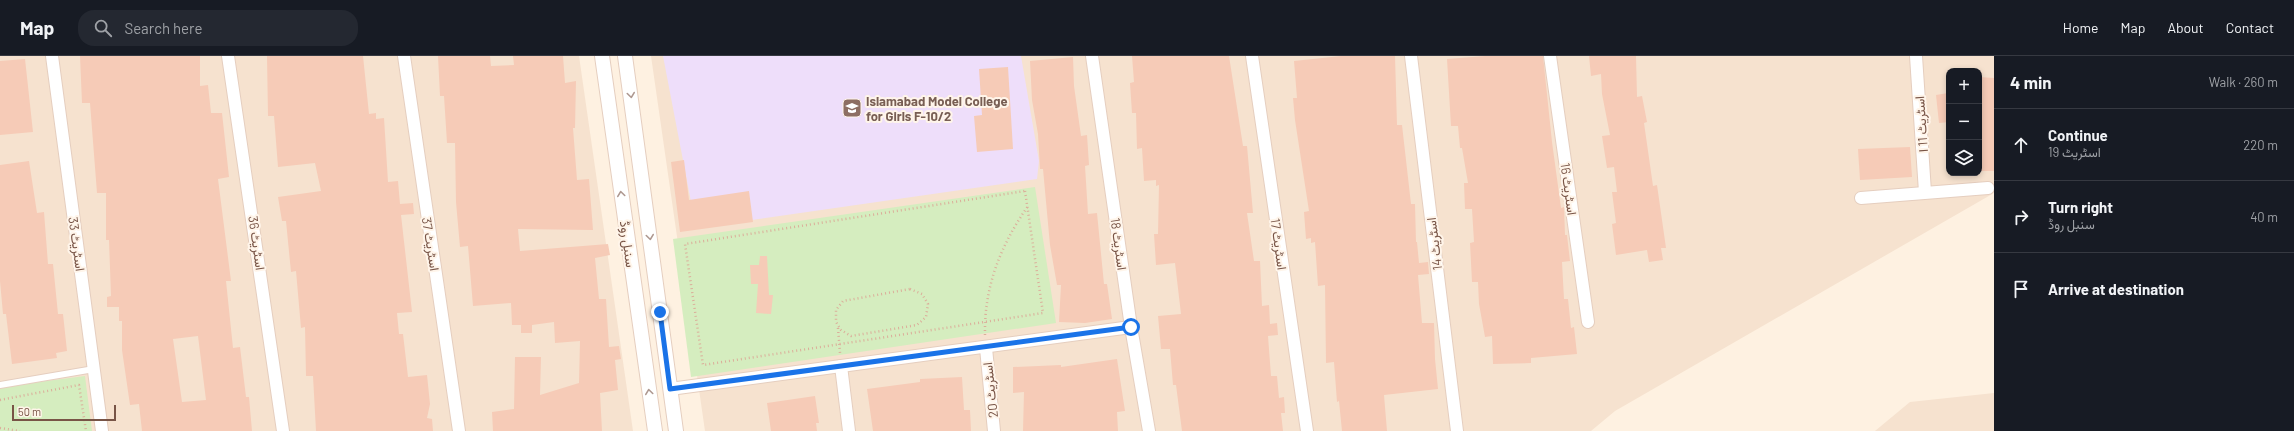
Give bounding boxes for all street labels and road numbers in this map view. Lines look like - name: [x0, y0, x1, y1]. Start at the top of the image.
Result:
- street label: اسٹریٹ 11 ا: [1911, 95, 1932, 153]
- street label: اسٹریٹ 16: [1556, 162, 1581, 216]
- street label: اسٹریٹ 36: [244, 215, 269, 271]
- street label: اسٹریٹ 33: [64, 216, 89, 272]
- street label: اسٹریٹ 37: [418, 216, 443, 272]
- street label: اسٹریٹ 18: [1106, 217, 1131, 271]
- street label: اسٹریٹ 17: [1266, 217, 1291, 271]
- street label: اسٹریٹ 14: [1423, 217, 1446, 271]
- street label: سنبل روڈ: [616, 220, 639, 268]
- street label: اسٹریٹ 20: [979, 361, 1002, 419]

